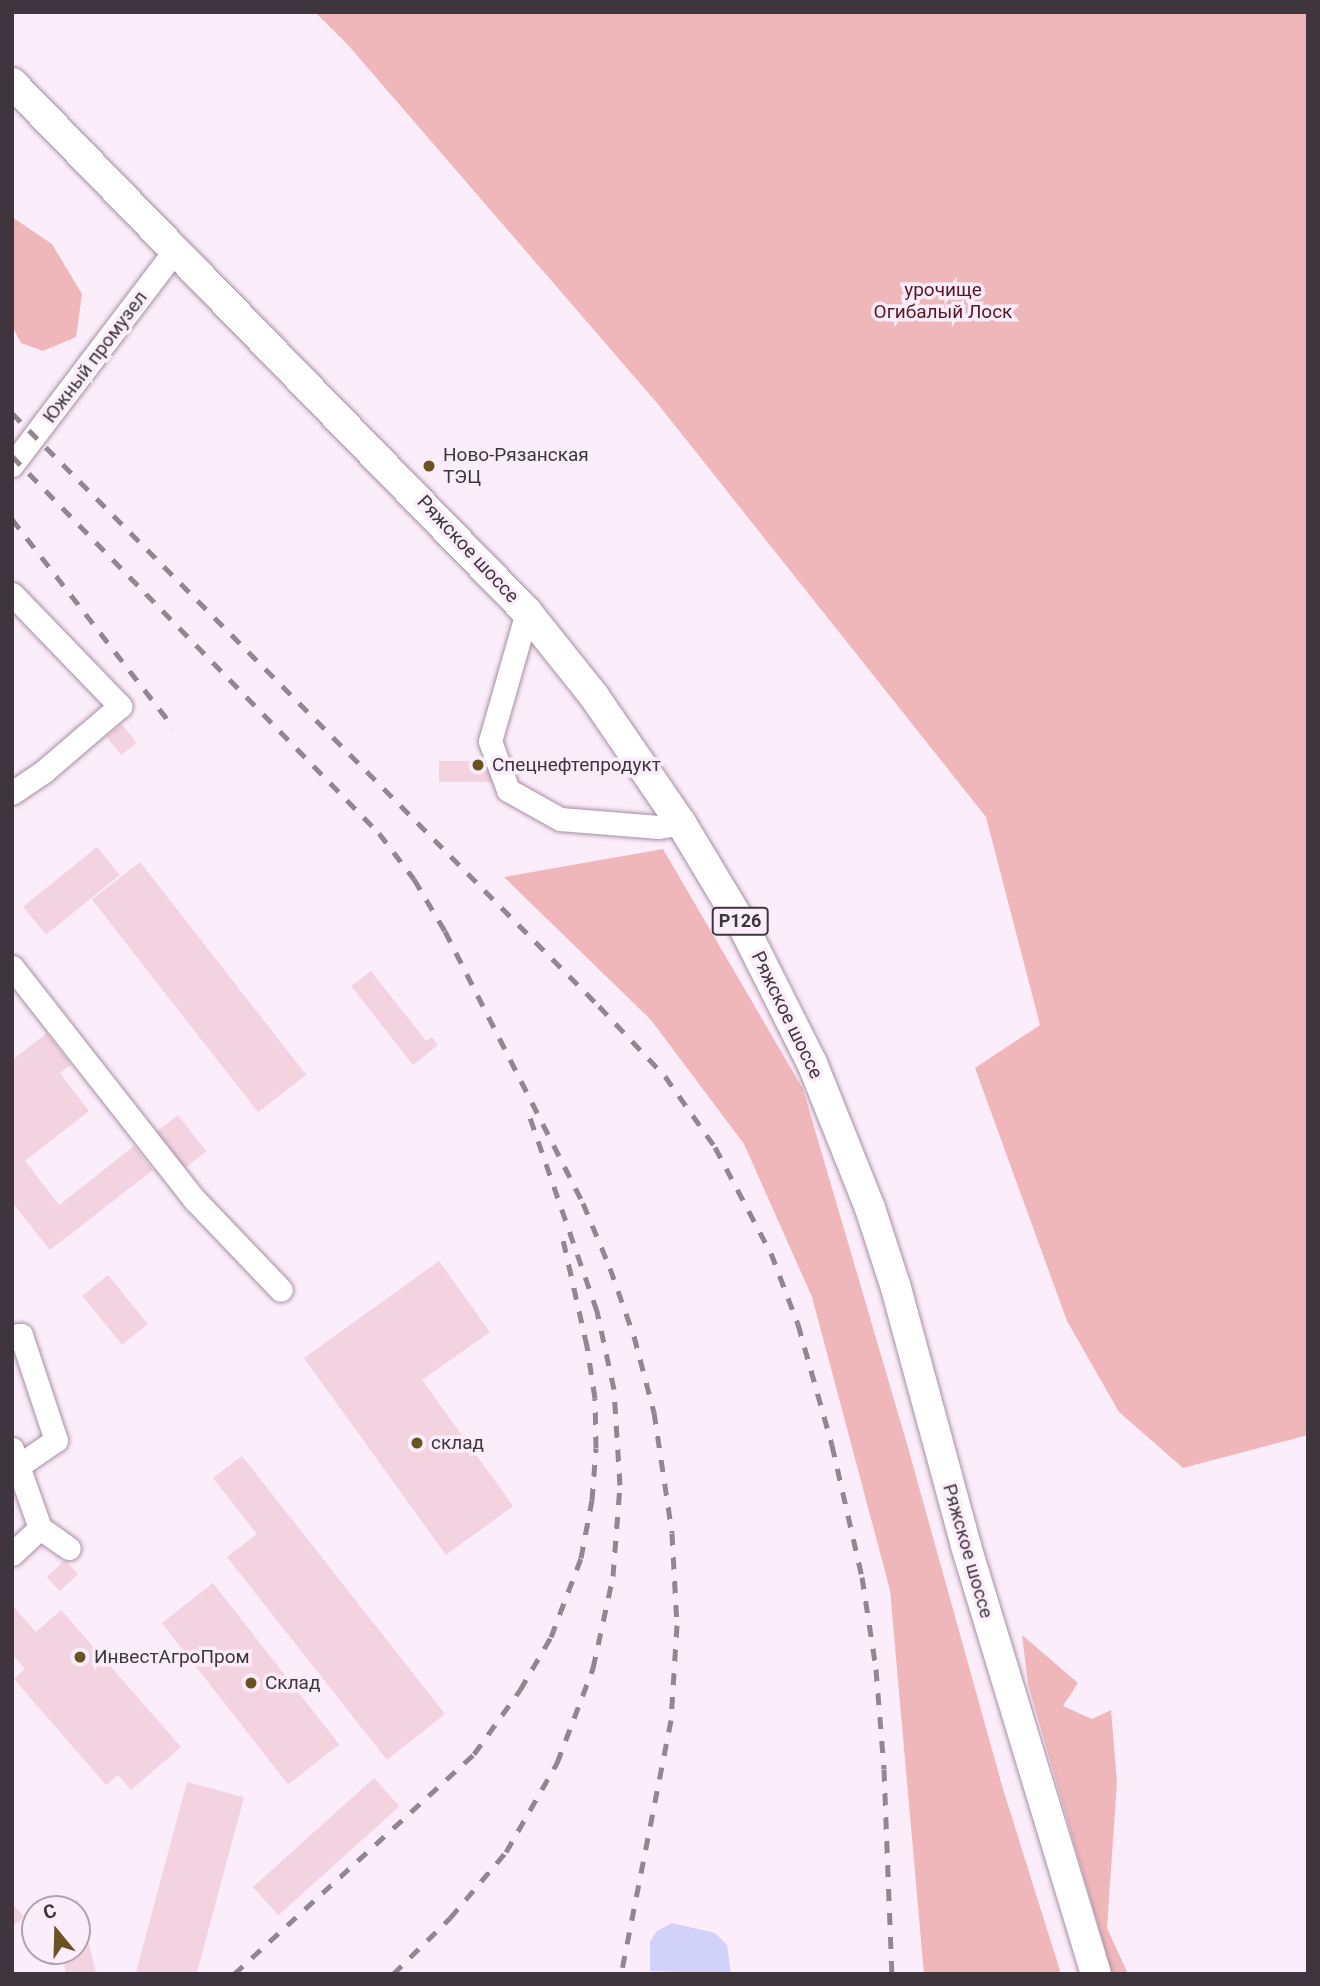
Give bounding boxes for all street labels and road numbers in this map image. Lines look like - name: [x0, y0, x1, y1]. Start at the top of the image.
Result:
- street label: Южный промузел: [38, 287, 152, 427]
- street label: Ряжское шоссе: [412, 491, 524, 607]
- road number: Р126: [710, 906, 770, 936]
- street label: Ряжское шоссе: [746, 948, 828, 1082]
- street label: Ряжское шоссе: [938, 1481, 998, 1621]

